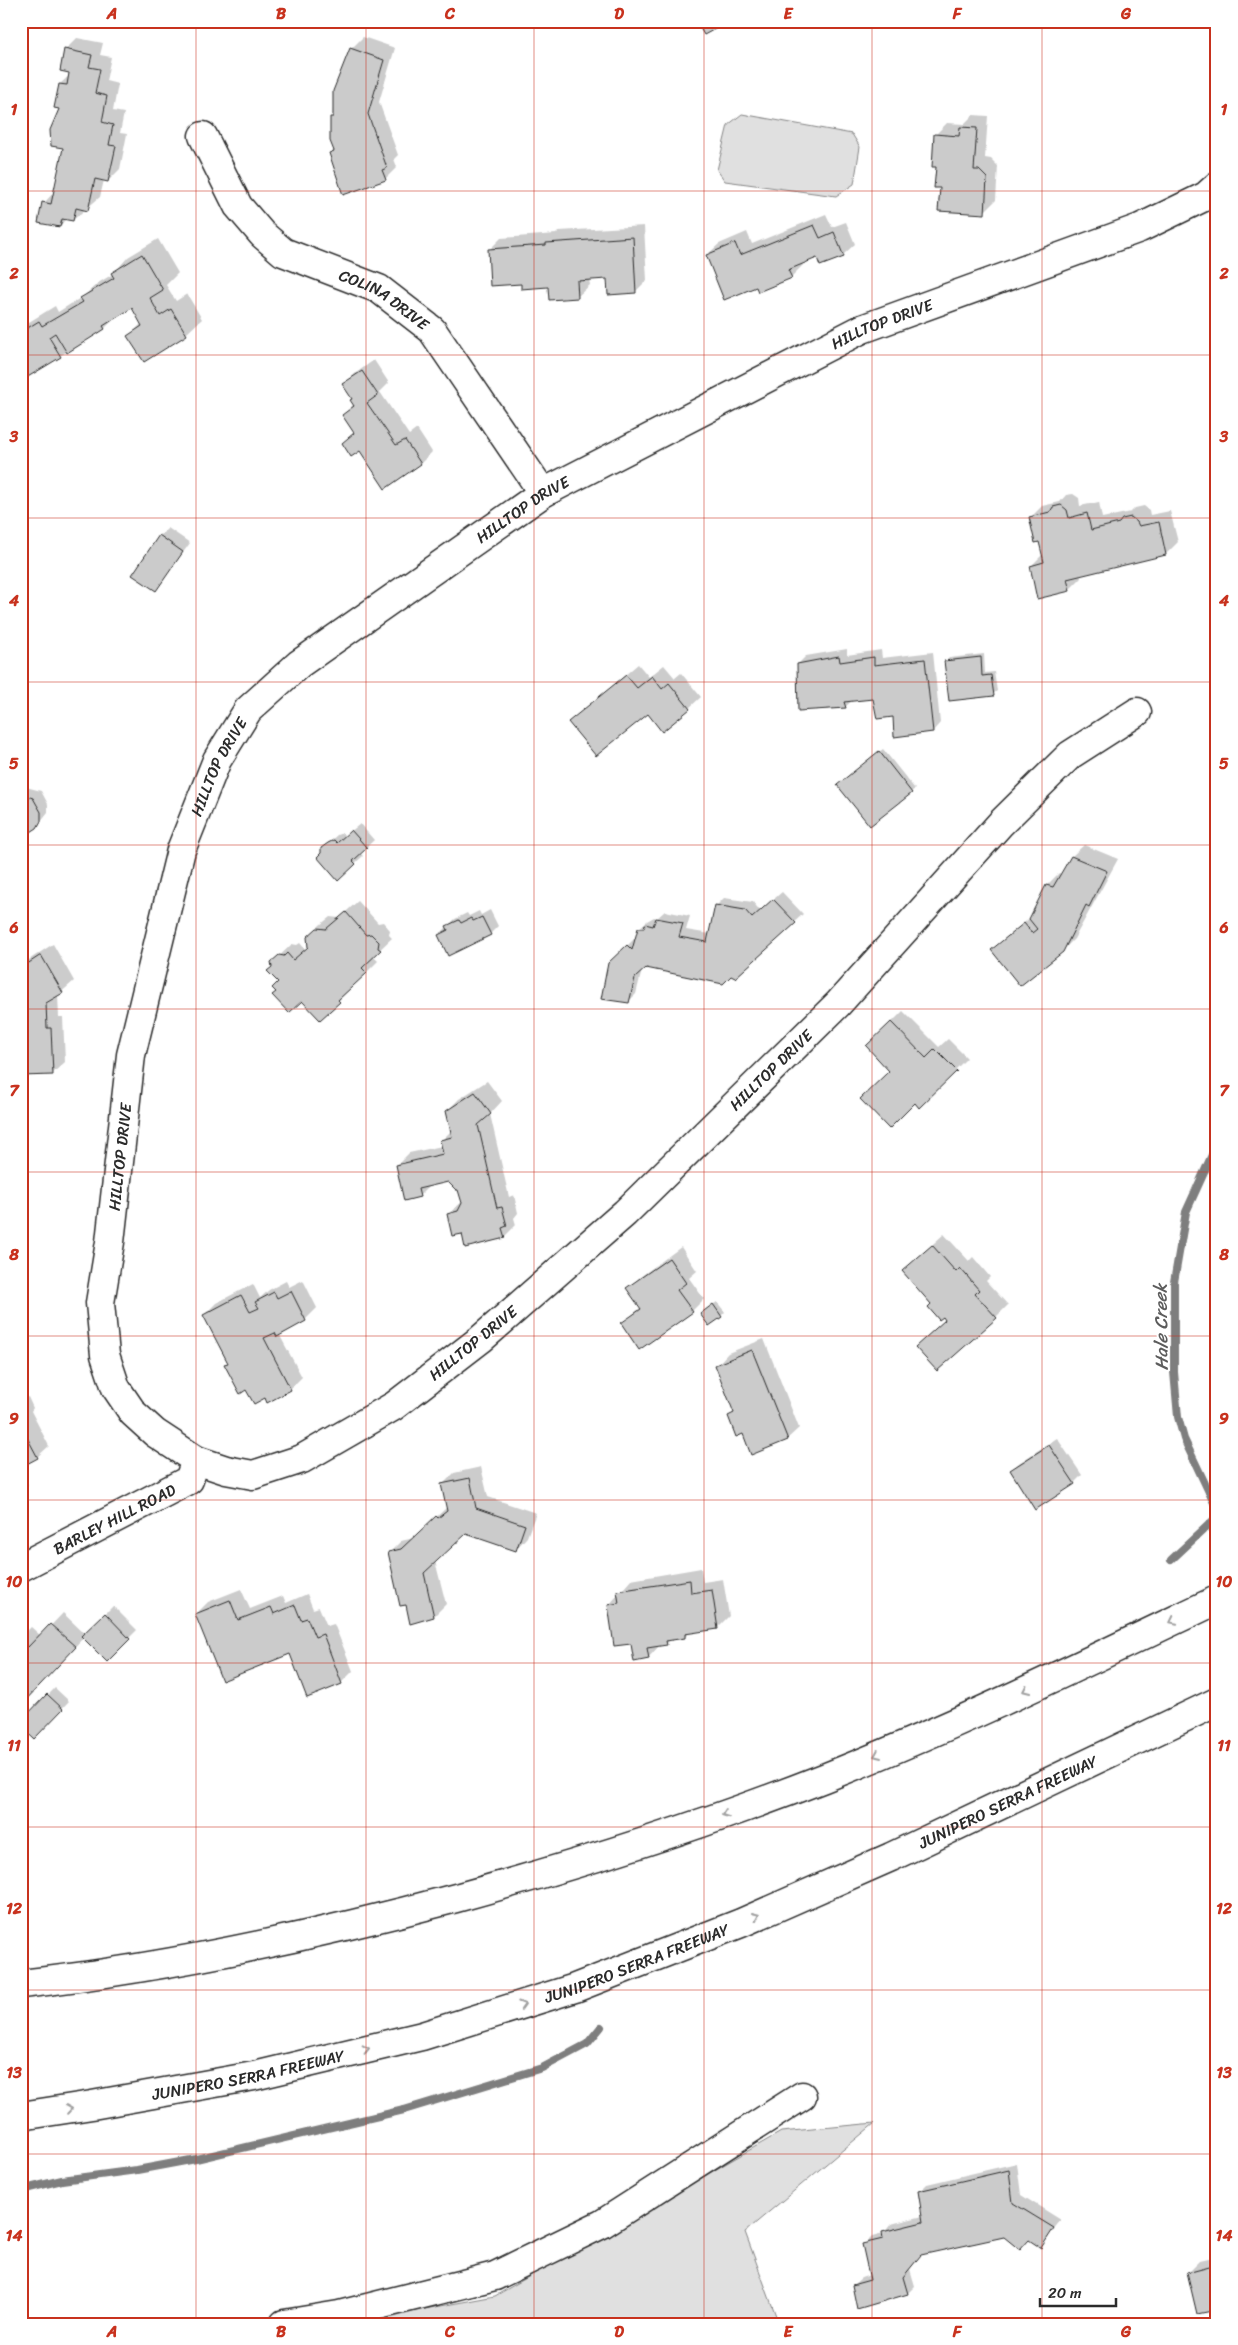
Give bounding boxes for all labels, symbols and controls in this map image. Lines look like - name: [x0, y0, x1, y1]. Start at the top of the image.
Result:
- text: A: [106, 0, 117, 28]
- text: B: [276, 0, 287, 28]
- text: C: [444, 0, 456, 28]
- text: D: [614, 0, 624, 28]
- text: E: [784, 0, 794, 28]
- text: F: [952, 0, 963, 28]
- text: G: [1120, 0, 1132, 28]
- text: 1: [11, 95, 18, 124]
- text: 1: [1221, 95, 1228, 124]
- text: 2: [8, 259, 19, 288]
- text: 2: [1218, 259, 1229, 288]
- street label: COLINA DRIVE: [335, 260, 437, 338]
- street label: HILLTOP DRIVE: [825, 290, 938, 357]
- text: 3: [9, 422, 19, 451]
- text: 3: [1219, 422, 1229, 451]
- street label: HILLTOP DRIVE: [469, 467, 576, 551]
- text: 4: [8, 586, 19, 615]
- text: 4: [1218, 586, 1229, 615]
- street label: HILLTOP DRIVE: [181, 710, 255, 821]
- text: 5: [9, 749, 19, 778]
- text: 5: [1219, 749, 1229, 778]
- text: 6: [8, 913, 19, 942]
- text: 6: [1218, 913, 1229, 942]
- street label: HILLTOP DRIVE: [722, 1021, 821, 1118]
- text: 7: [9, 1076, 20, 1105]
- text: 7: [1219, 1076, 1230, 1105]
- street label: HILLTOP DRIVE: [99, 1100, 140, 1212]
- text: 8: [8, 1240, 19, 1269]
- text: 8: [1218, 1240, 1229, 1269]
- water label: Hale Creek: [1144, 1282, 1178, 1371]
- street label: HILLTOP DRIVE: [422, 1297, 525, 1388]
- text: 9: [9, 1404, 19, 1433]
- text: 9: [1219, 1404, 1229, 1433]
- street label: BARLEY HILL ROAD: [48, 1475, 181, 1563]
- text: 10: [6, 1567, 22, 1596]
- text: 10: [1216, 1567, 1232, 1596]
- one-way arrow: [1169, 1614, 1178, 1625]
- one-way arrow: [1022, 1683, 1031, 1694]
- text: 11: [7, 1731, 21, 1760]
- text: 11: [1217, 1731, 1231, 1760]
- street label: JUNIPERO SERRA FREEWAY: [912, 1746, 1104, 1857]
- one-way arrow: [873, 1749, 882, 1759]
- one-way arrow: [722, 1808, 730, 1818]
- text: 12: [6, 1894, 23, 1923]
- text: 12: [1216, 1894, 1233, 1923]
- one-way arrow: [751, 1912, 760, 1923]
- street label: JUNIPERO SERRA FREEWAY: [540, 1914, 734, 2012]
- one-way arrow: [518, 2000, 526, 2010]
- street label: JUNIPERO SERRA FREEWAY: [149, 2040, 348, 2109]
- one-way arrow: [362, 2044, 371, 2055]
- text: 13: [6, 2058, 22, 2087]
- text: 13: [1216, 2058, 1232, 2087]
- one-way arrow: [65, 2104, 74, 2114]
- text: 14: [6, 2221, 22, 2250]
- text: 14: [1216, 2221, 1232, 2250]
- scale bar: [1040, 2275, 1117, 2307]
- text: 20 m: [1048, 2280, 1082, 2306]
- text: A: [106, 2317, 117, 2345]
- text: B: [276, 2317, 287, 2345]
- text: C: [444, 2317, 456, 2345]
- text: D: [614, 2317, 624, 2345]
- text: E: [784, 2317, 794, 2345]
- text: F: [952, 2317, 963, 2345]
- text: G: [1120, 2317, 1132, 2345]

